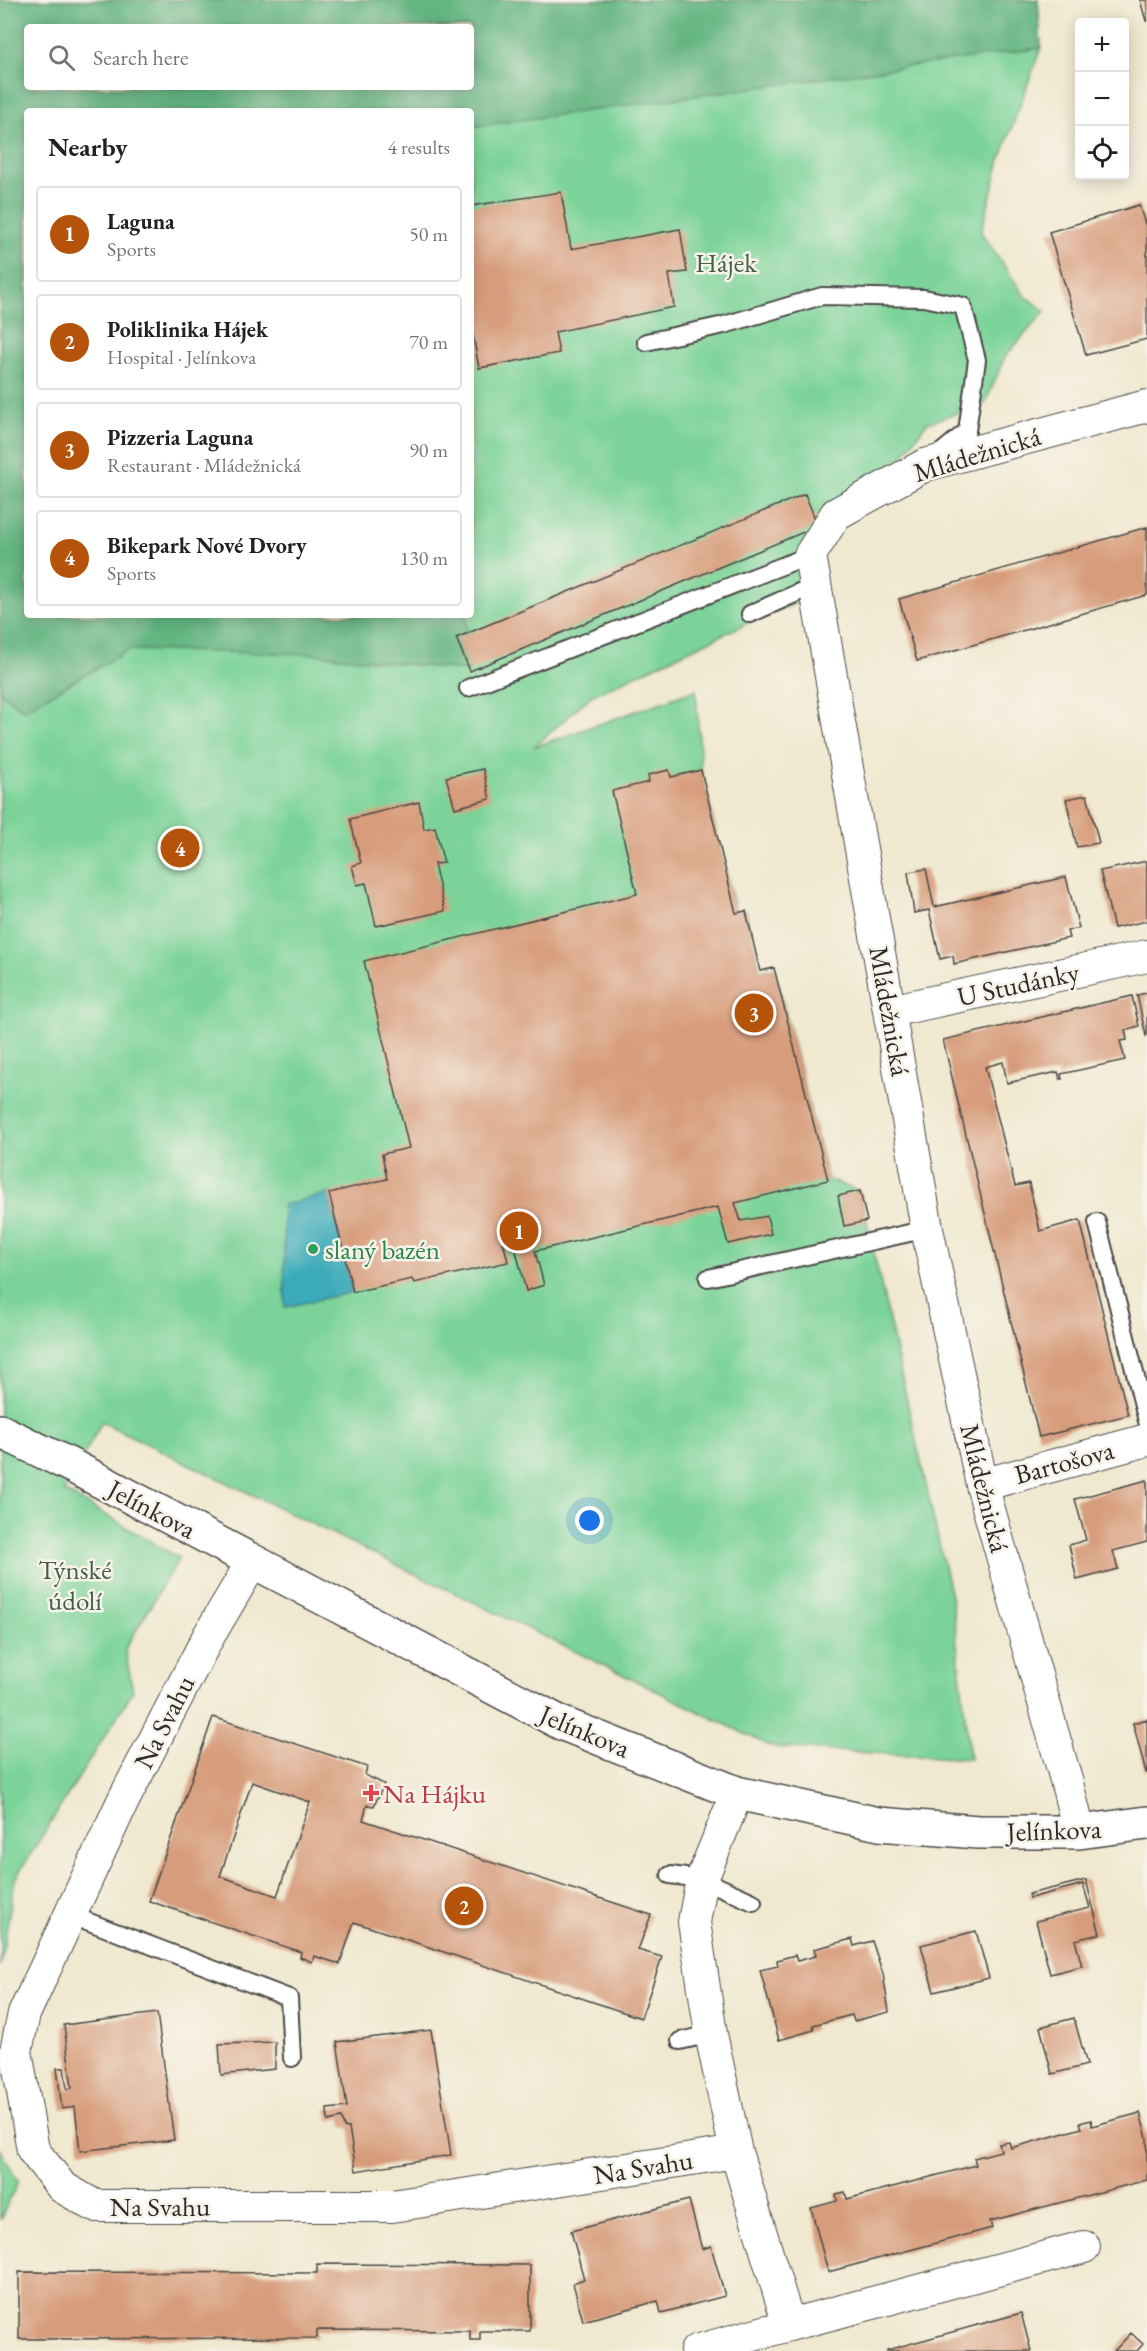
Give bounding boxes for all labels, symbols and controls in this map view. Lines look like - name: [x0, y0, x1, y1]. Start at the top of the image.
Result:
- map controls: [1075, 18, 1129, 180]
- button: +: [1075, 18, 1129, 72]
- search box: [24, 24, 474, 90]
- icon: search: [45, 41, 78, 74]
- text: Search here: [93, 43, 188, 72]
- button: −: [1075, 72, 1129, 126]
- button: locate: [1075, 126, 1129, 180]
- text: Nearby: [48, 130, 128, 164]
- text: 4 results: [387, 134, 450, 160]
- text: Laguna: [107, 207, 175, 236]
- text: 1: [64, 221, 75, 247]
- text: 50 m: [409, 221, 448, 247]
- text: Sports: [107, 236, 156, 262]
- park label: Hájek: [695, 245, 757, 280]
- text: Poliklinika Hájek: [107, 315, 268, 344]
- text: 2: [64, 329, 75, 355]
- text: 70 m: [409, 329, 448, 355]
- text: Hospital · Jelínkova: [107, 344, 256, 370]
- street label: Mládežnická: [909, 418, 1045, 490]
- text: Pizzeria Laguna: [107, 423, 253, 452]
- text: 3: [64, 437, 75, 463]
- text: 90 m: [409, 437, 448, 463]
- text: Restaurant · Mládežnická: [107, 452, 301, 478]
- text: Bikepark Nové Dvory: [107, 531, 307, 560]
- text: 4: [64, 545, 75, 571]
- text: 130 m: [400, 545, 448, 571]
- text: Sports: [107, 560, 156, 586]
- pin: 4: [160, 826, 200, 870]
- street label: Mládežnická: [861, 943, 919, 1079]
- street label: U Studánky: [954, 954, 1082, 1014]
- pin: 3: [734, 990, 774, 1036]
- pin: 1: [500, 1208, 538, 1254]
- place label: slaný bazén: [325, 1232, 440, 1267]
- marker: slaný bazén: [306, 1242, 320, 1256]
- street label: Mládežnická: [952, 1420, 1018, 1556]
- street label: Bartošova: [1011, 1432, 1118, 1492]
- street label: Jelínkova: [100, 1470, 202, 1547]
- your location: [575, 1506, 604, 1535]
- park label: Týnské údolí: [38, 1552, 112, 1618]
- street label: Na Svahu: [126, 1669, 202, 1775]
- street label: Jelínkova: [533, 1696, 636, 1766]
- place label: Na Hájku: [383, 1776, 486, 1811]
- marker: Na Hájku: [364, 1786, 378, 1800]
- street label: Jelínkova: [1004, 1811, 1102, 1849]
- pin: 2: [444, 1884, 484, 1928]
- street label: Na Svahu: [591, 2142, 695, 2192]
- street label: Na Svahu: [110, 2189, 210, 2224]

